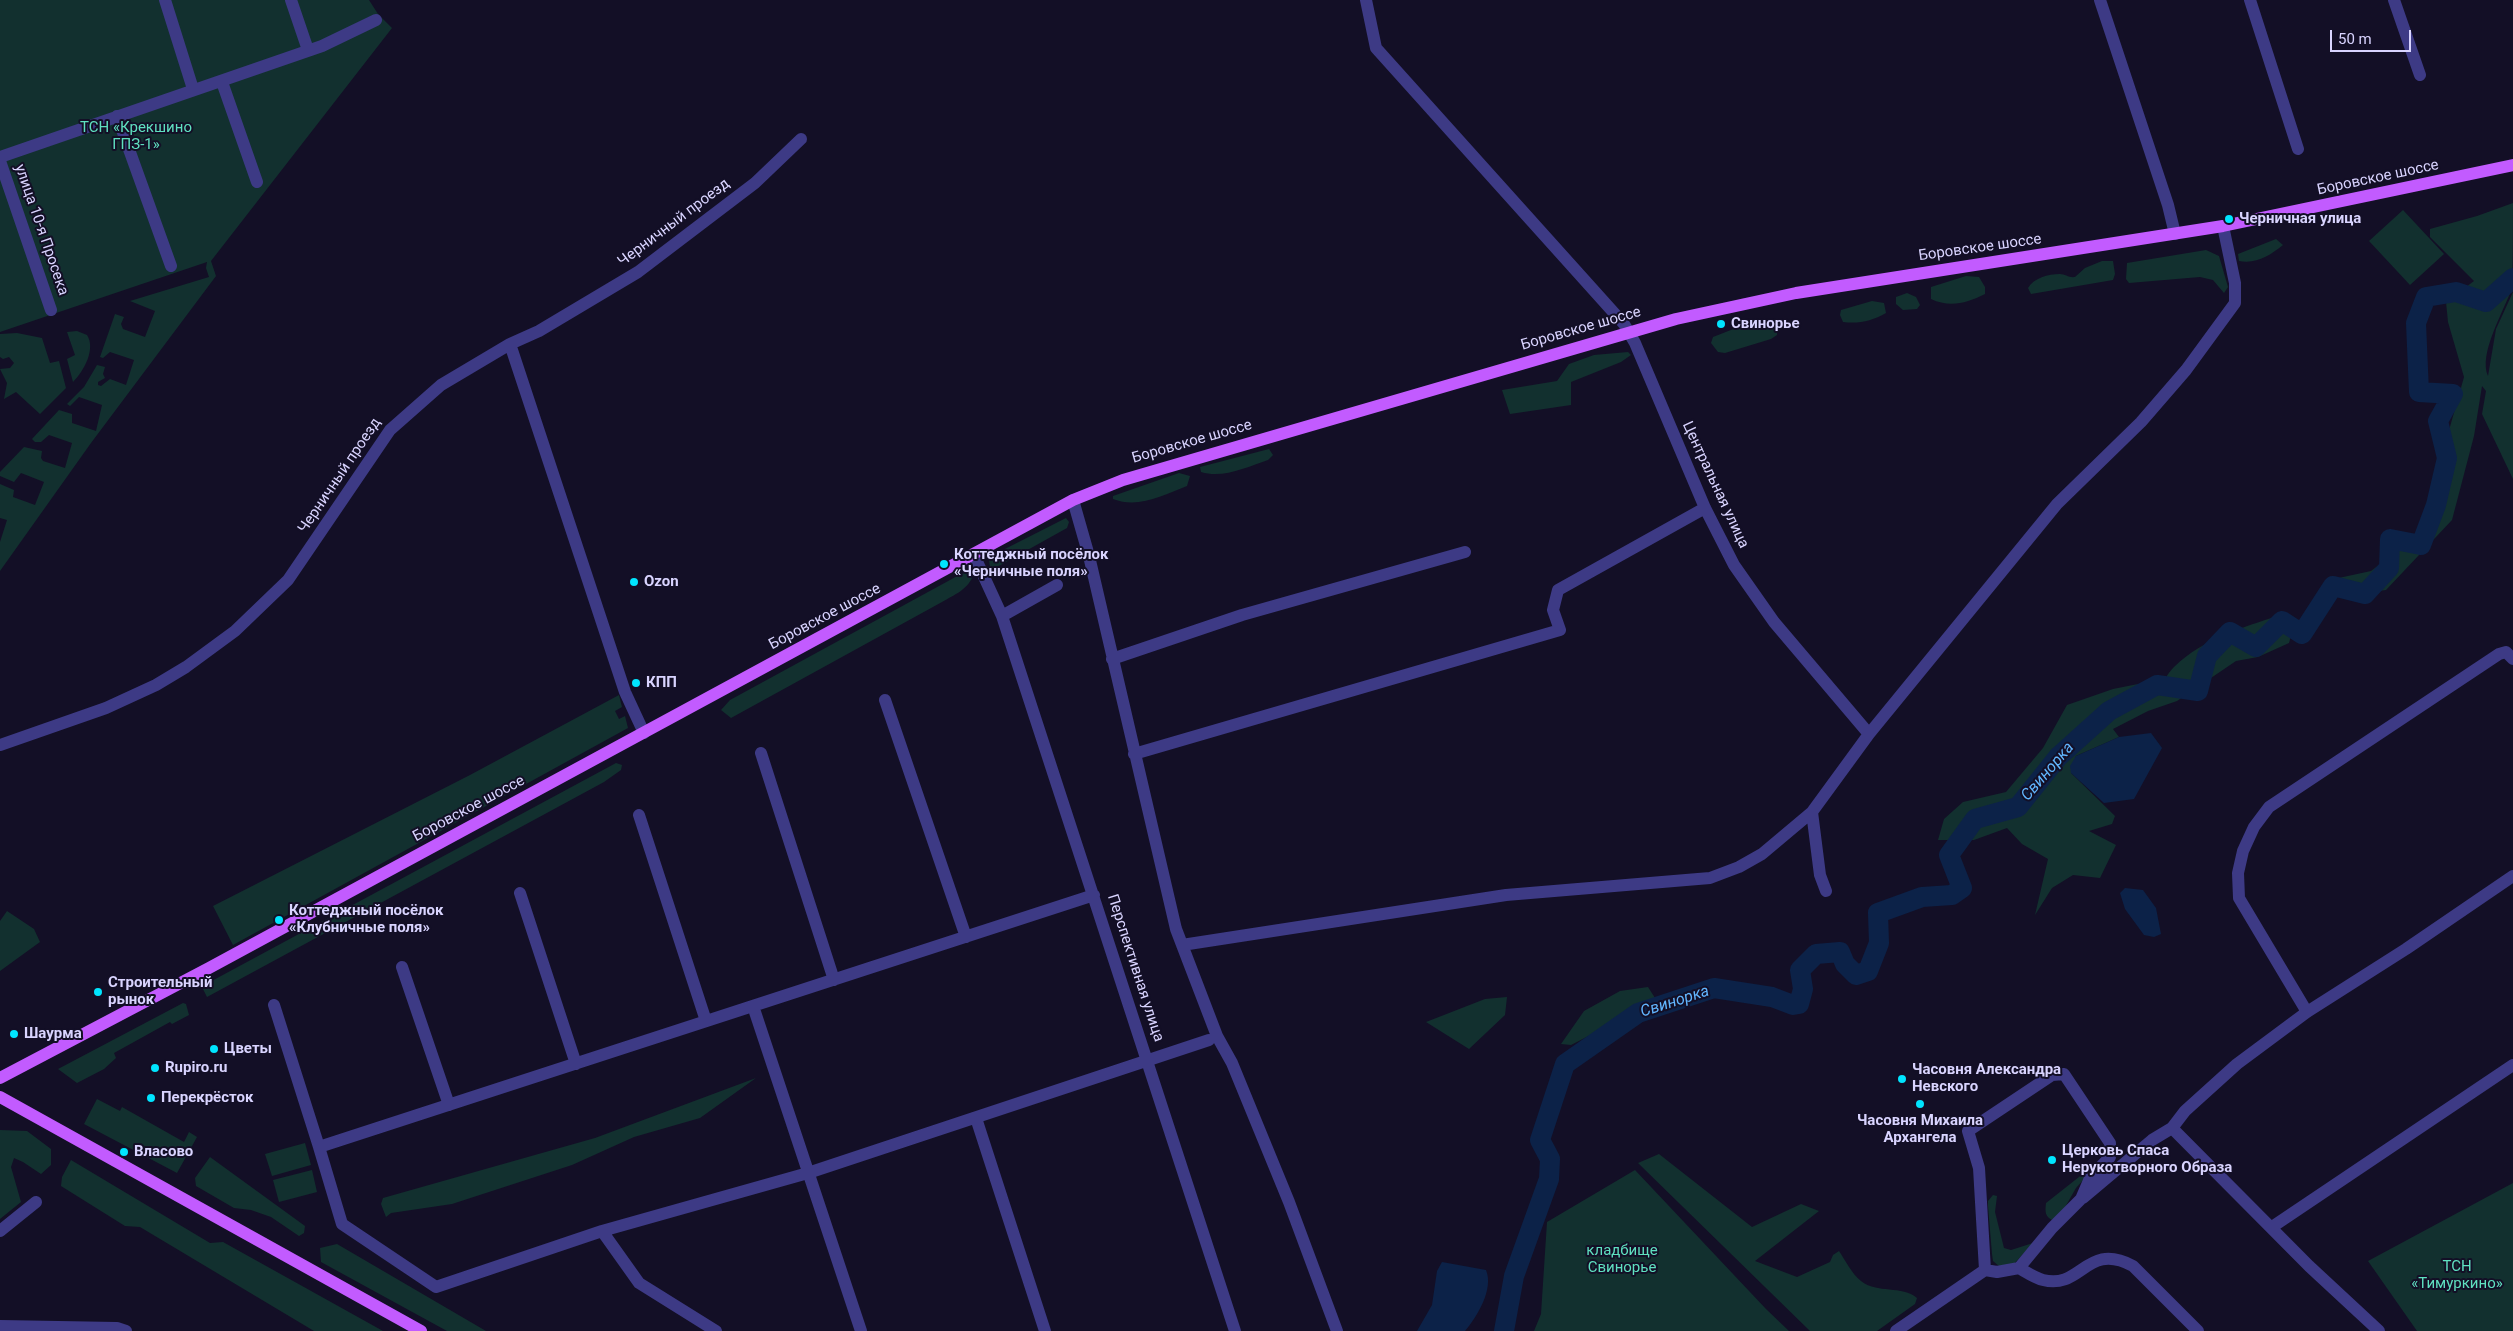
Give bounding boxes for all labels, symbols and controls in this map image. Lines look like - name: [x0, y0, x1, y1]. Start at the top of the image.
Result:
- scale bar: [2333, 20, 2414, 52]
- text: 50 m: [2338, 30, 2372, 48]
- park label: ТСН «Крекшино ГПЗ-1»: [80, 119, 192, 154]
- street label: Боровское шоссе: [2316, 156, 2440, 200]
- street label: улица 10-я Просека: [10, 162, 72, 298]
- street label: Черничный проезд: [615, 175, 733, 271]
- place label: Черничная улица: [2239, 210, 2361, 228]
- marker: Черничная улица: [2223, 213, 2235, 225]
- street label: Боровское шоссе: [1917, 230, 2043, 266]
- street label: Боровское шоссе: [1519, 303, 1643, 355]
- place label: Свинорье: [1731, 315, 1800, 333]
- marker: Свинорье: [1715, 318, 1727, 330]
- street label: Черничный проезд: [295, 415, 385, 537]
- street label: Боровское шоссе: [1130, 416, 1254, 468]
- street label: Центральная улица: [1678, 419, 1752, 551]
- place label: Коттеджный посёлок «Черничные поля»: [954, 546, 1108, 581]
- marker: Коттеджный посёлок «Черничные поля»: [938, 558, 950, 570]
- place label: Ozon: [644, 573, 679, 591]
- marker: Ozon: [628, 576, 640, 588]
- street label: Боровское шоссе: [766, 580, 884, 654]
- place label: КПП: [646, 674, 677, 692]
- marker: КПП: [630, 677, 642, 689]
- water label: Свинорка: [2017, 739, 2079, 805]
- street label: Боровское шоссе: [410, 772, 528, 846]
- street label: Перспективная улица: [1103, 892, 1167, 1044]
- place label: Коттеджный посёлок «Клубничные поля»: [289, 902, 443, 937]
- marker: Коттеджный посёлок «Клубничные поля»: [273, 914, 285, 926]
- place label: Строительный рынок: [108, 974, 212, 1009]
- water label: Свинорка: [1638, 982, 1712, 1022]
- marker: Строительный рынок: [92, 986, 104, 998]
- place label: Шаурма: [24, 1025, 82, 1043]
- marker: Шаурма: [8, 1028, 20, 1040]
- place label: Цветы: [224, 1040, 272, 1058]
- marker: Цветы: [208, 1043, 220, 1055]
- place label: Rupiro.ru: [165, 1059, 227, 1077]
- place label: Часовня Александра Невского: [1912, 1061, 2061, 1096]
- marker: Rupiro.ru: [149, 1062, 161, 1074]
- marker: Часовня Александра Невского: [1896, 1073, 1908, 1085]
- place label: Перекрёсток: [161, 1089, 253, 1107]
- marker: Перекрёсток: [145, 1092, 157, 1104]
- marker: Часовня Михаила Архангела: [1914, 1098, 1926, 1110]
- place label: Часовня Михаила Архангела: [1857, 1112, 1983, 1147]
- place label: Церковь Спаса Нерукотворного Образа: [2062, 1142, 2232, 1177]
- place label: Власово: [134, 1143, 193, 1161]
- marker: Власово: [118, 1146, 130, 1158]
- marker: Церковь Спаса Нерукотворного Образа: [2046, 1154, 2058, 1166]
- park label: кладбище Свинорье: [1586, 1242, 1658, 1277]
- park label: ТСН «Тимуркино»: [2411, 1258, 2503, 1293]

